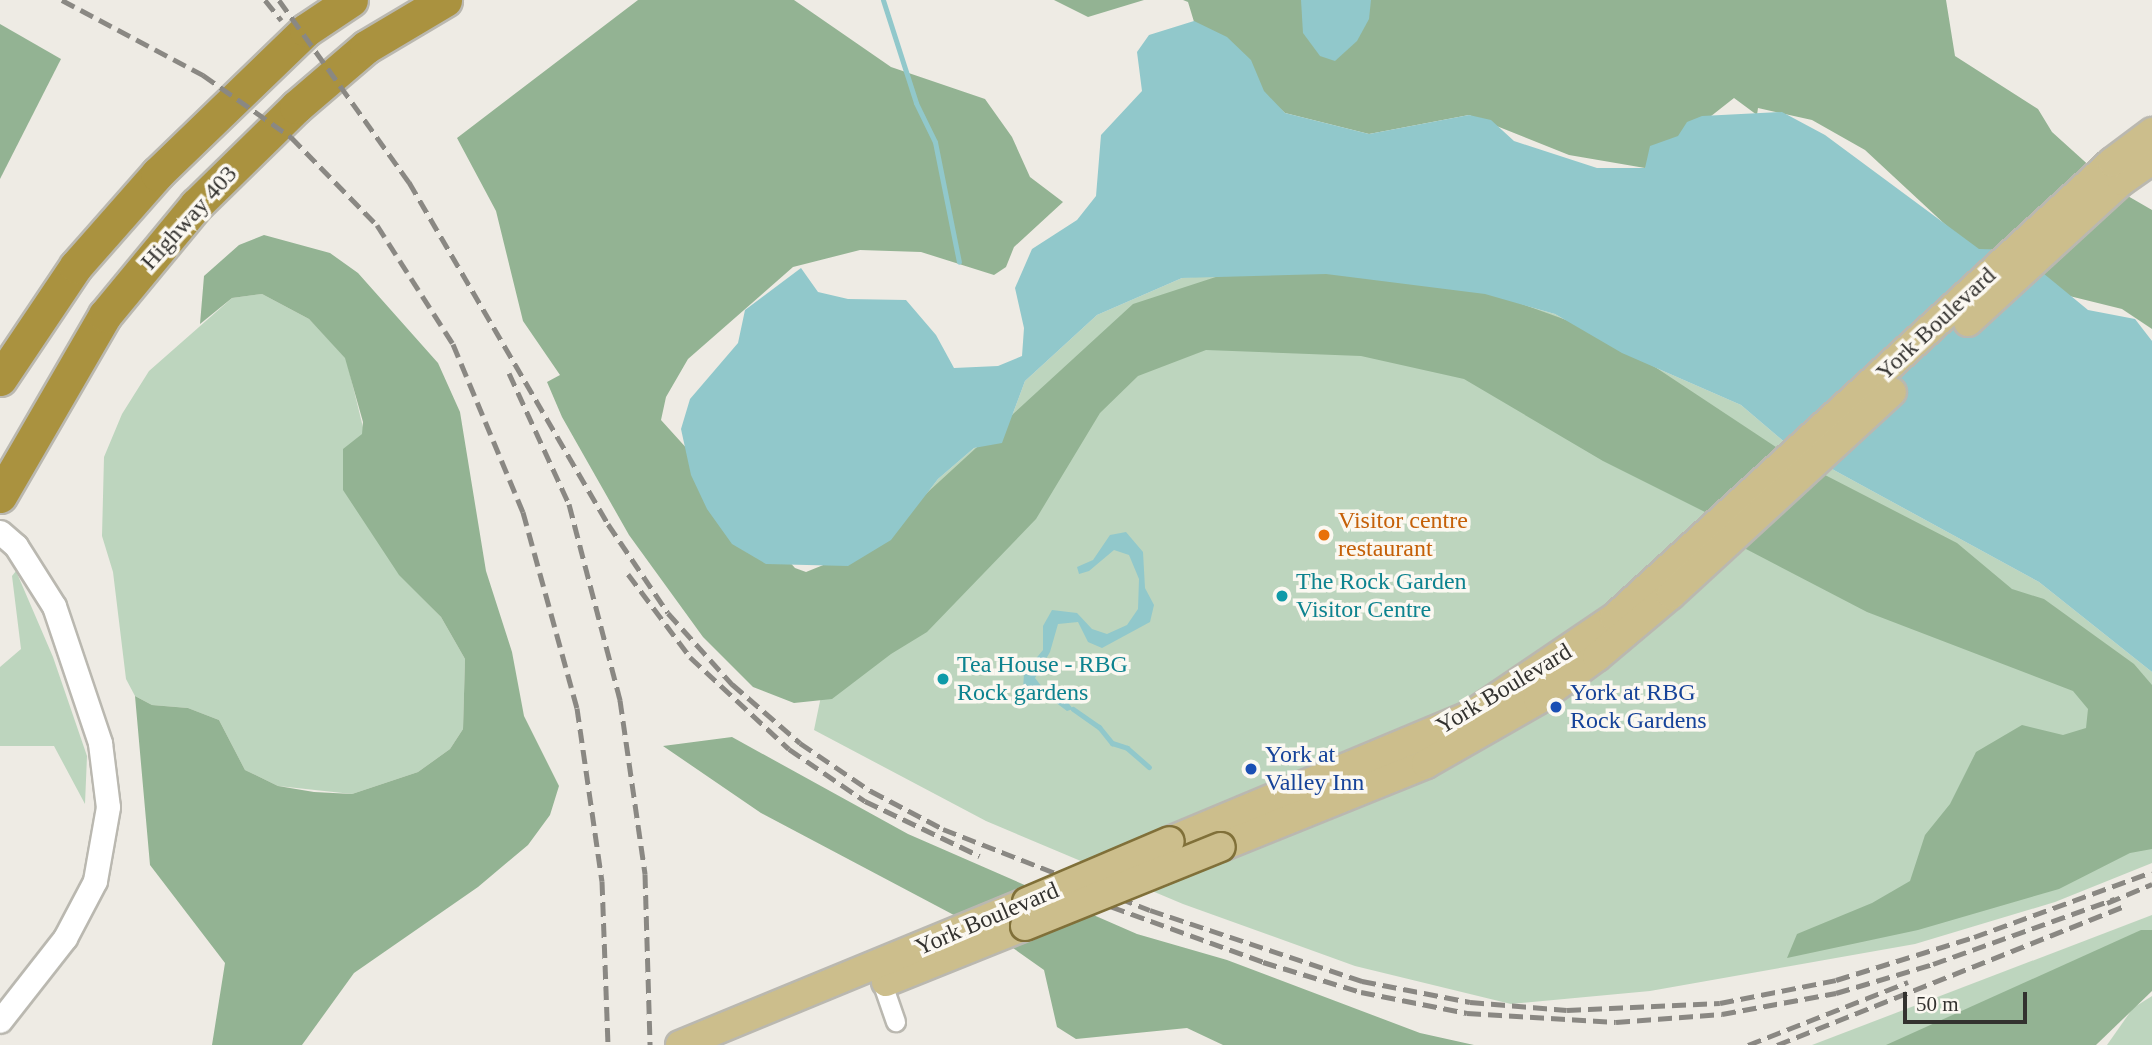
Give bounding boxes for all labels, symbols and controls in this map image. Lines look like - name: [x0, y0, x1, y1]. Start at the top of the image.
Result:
- street label: Highway 403: [135, 160, 243, 276]
- street label: York Boulevard: [1870, 261, 2002, 387]
- place label: Visitor centre restaurant: [1338, 507, 1468, 563]
- marker: Visitor centre restaurant: [1316, 527, 1332, 543]
- place label: The Rock Garden Visitor Centre: [1296, 568, 1467, 624]
- marker: The Rock Garden Visitor Centre: [1274, 588, 1290, 604]
- street label: York Boulevard: [1431, 637, 1577, 741]
- place label: Tea House - RBG Rock gardens: [957, 651, 1128, 707]
- marker: Tea House - RBG Rock gardens: [935, 671, 951, 687]
- place label: York at RBG Rock Gardens: [1570, 679, 1707, 735]
- marker: York at RBG Rock Gardens: [1548, 699, 1564, 715]
- place label: York at Valley Inn: [1265, 741, 1364, 797]
- marker: York at Valley Inn: [1243, 761, 1259, 777]
- street label: York Boulevard: [911, 876, 1063, 962]
- scale bar: [1907, 978, 2031, 1022]
- text: 50 m: [1916, 992, 1959, 1016]

